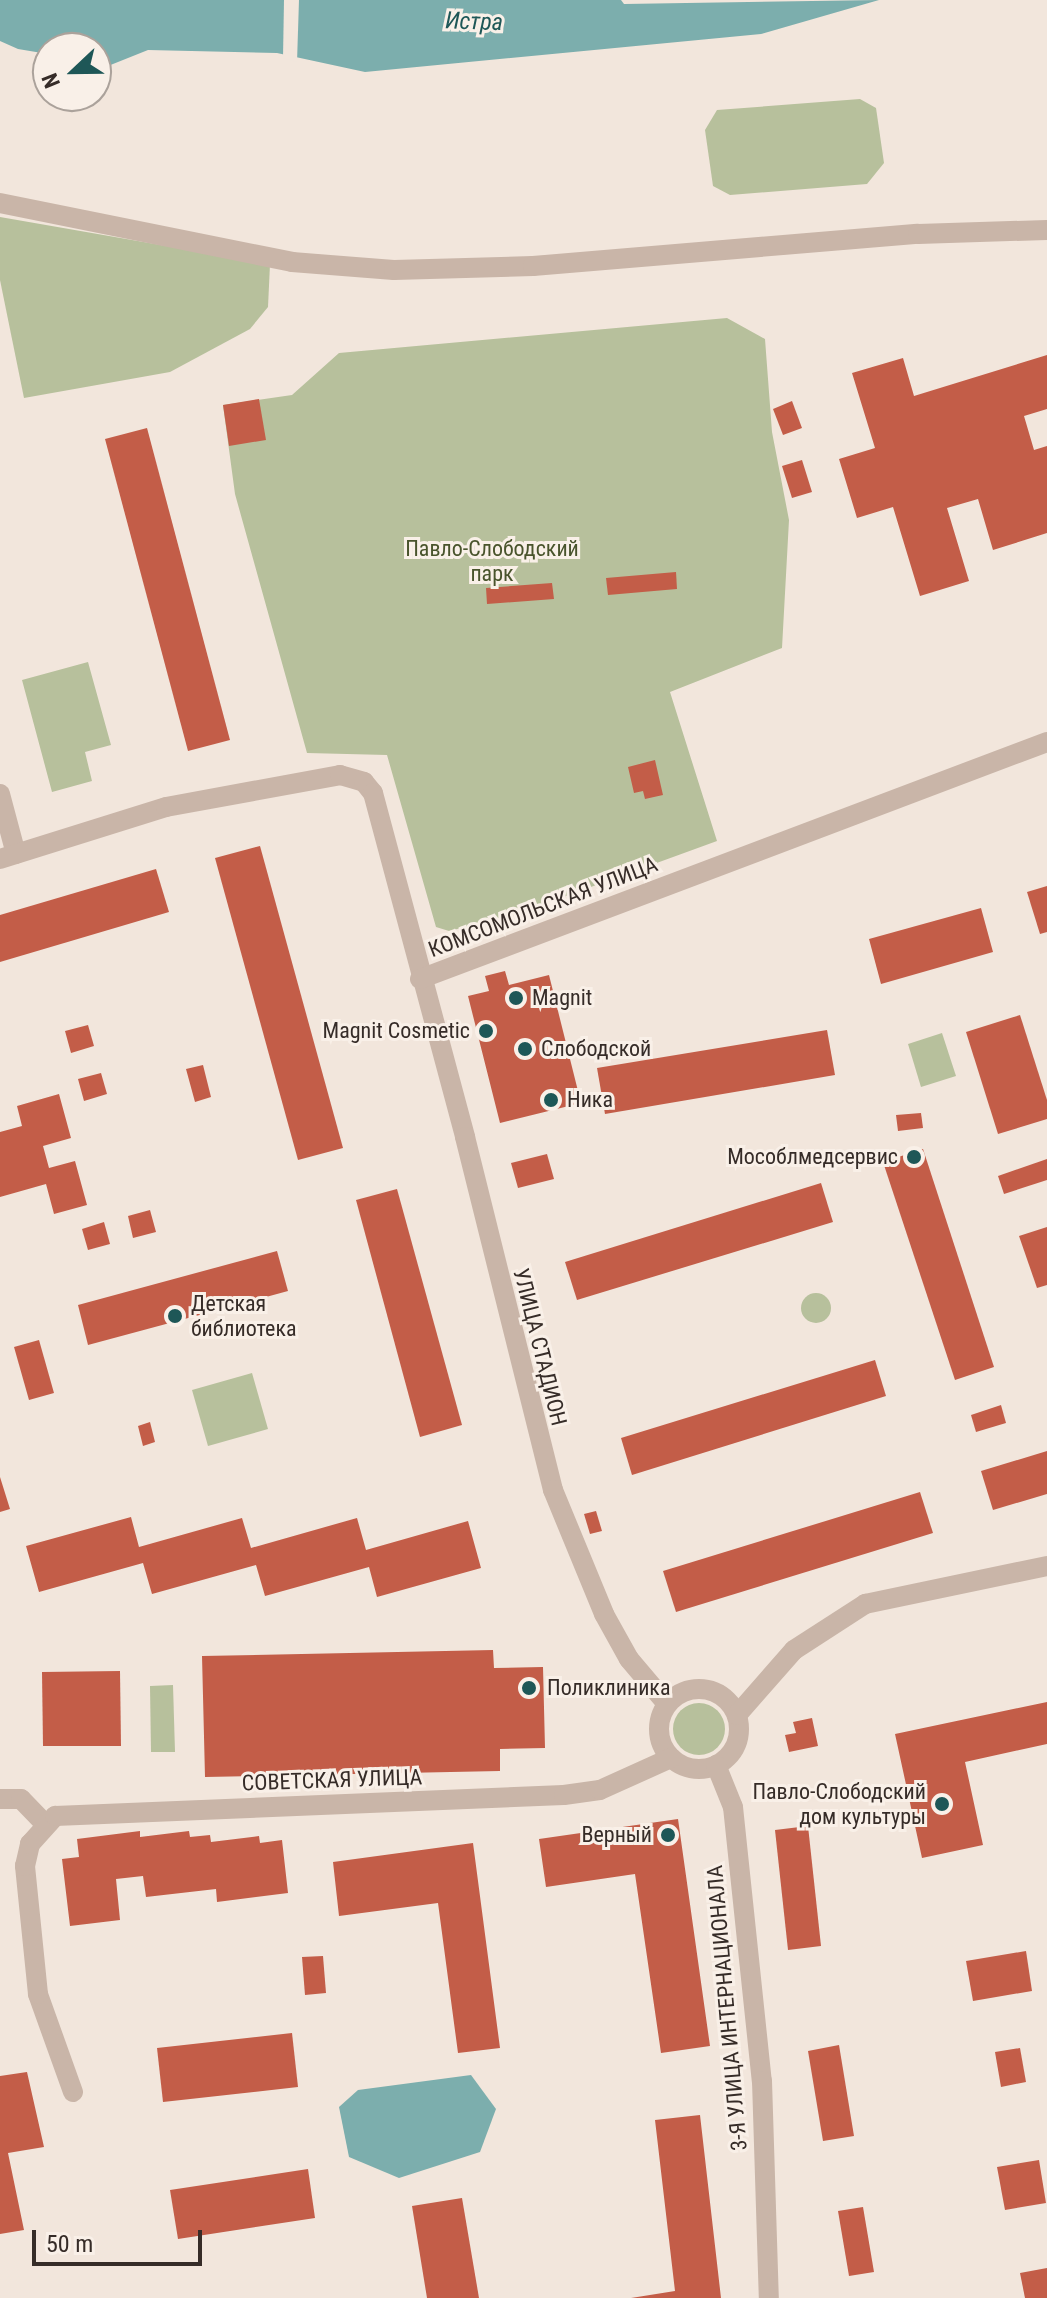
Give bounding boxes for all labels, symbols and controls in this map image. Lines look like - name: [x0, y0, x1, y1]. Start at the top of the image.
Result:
- water label: Истра: [445, 7, 503, 37]
- north arrow: [32, 32, 112, 112]
- text: N: [37, 70, 65, 91]
- park label: Павло-Слободский парк: [405, 535, 579, 586]
- street label: КОМСОМОЛЬСКАЯ УЛИЦА: [425, 851, 661, 963]
- place label: Magnit: [532, 985, 592, 1011]
- marker: Magnit: [507, 989, 525, 1007]
- place label: Magnit Cosmetic: [323, 1018, 470, 1044]
- marker: Magnit Cosmetic: [477, 1022, 495, 1040]
- place label: Слободской: [541, 1036, 651, 1062]
- marker: Слободской: [516, 1040, 534, 1058]
- place label: Ника: [567, 1087, 613, 1113]
- marker: Ника: [542, 1091, 560, 1109]
- place label: Мособлмедсервис: [727, 1144, 898, 1170]
- marker: Мособлмедсервис: [905, 1148, 923, 1166]
- street label: УЛИЦА СТАДИОН: [508, 1266, 572, 1428]
- place label: Детская библиотека: [191, 1290, 297, 1342]
- marker: Детская библиотека: [166, 1307, 184, 1325]
- place label: Поликлиника: [547, 1675, 670, 1701]
- marker: Поликлиника: [518, 1677, 540, 1699]
- street label: СОВЕТСКАЯ УЛИЦА: [241, 1764, 423, 1796]
- place label: Павло-Слободский дом культуры: [752, 1778, 926, 1830]
- marker: Павло-Слободский дом культуры: [933, 1795, 951, 1813]
- place label: Верный: [581, 1822, 652, 1848]
- marker: Верный: [659, 1826, 677, 1844]
- street label: 3-Я УЛИЦА ИНТЕРНАЦИОНАЛА: [701, 1864, 753, 2152]
- scale bar: [36, 2214, 206, 2264]
- text: 50 m: [46, 2230, 93, 2258]

